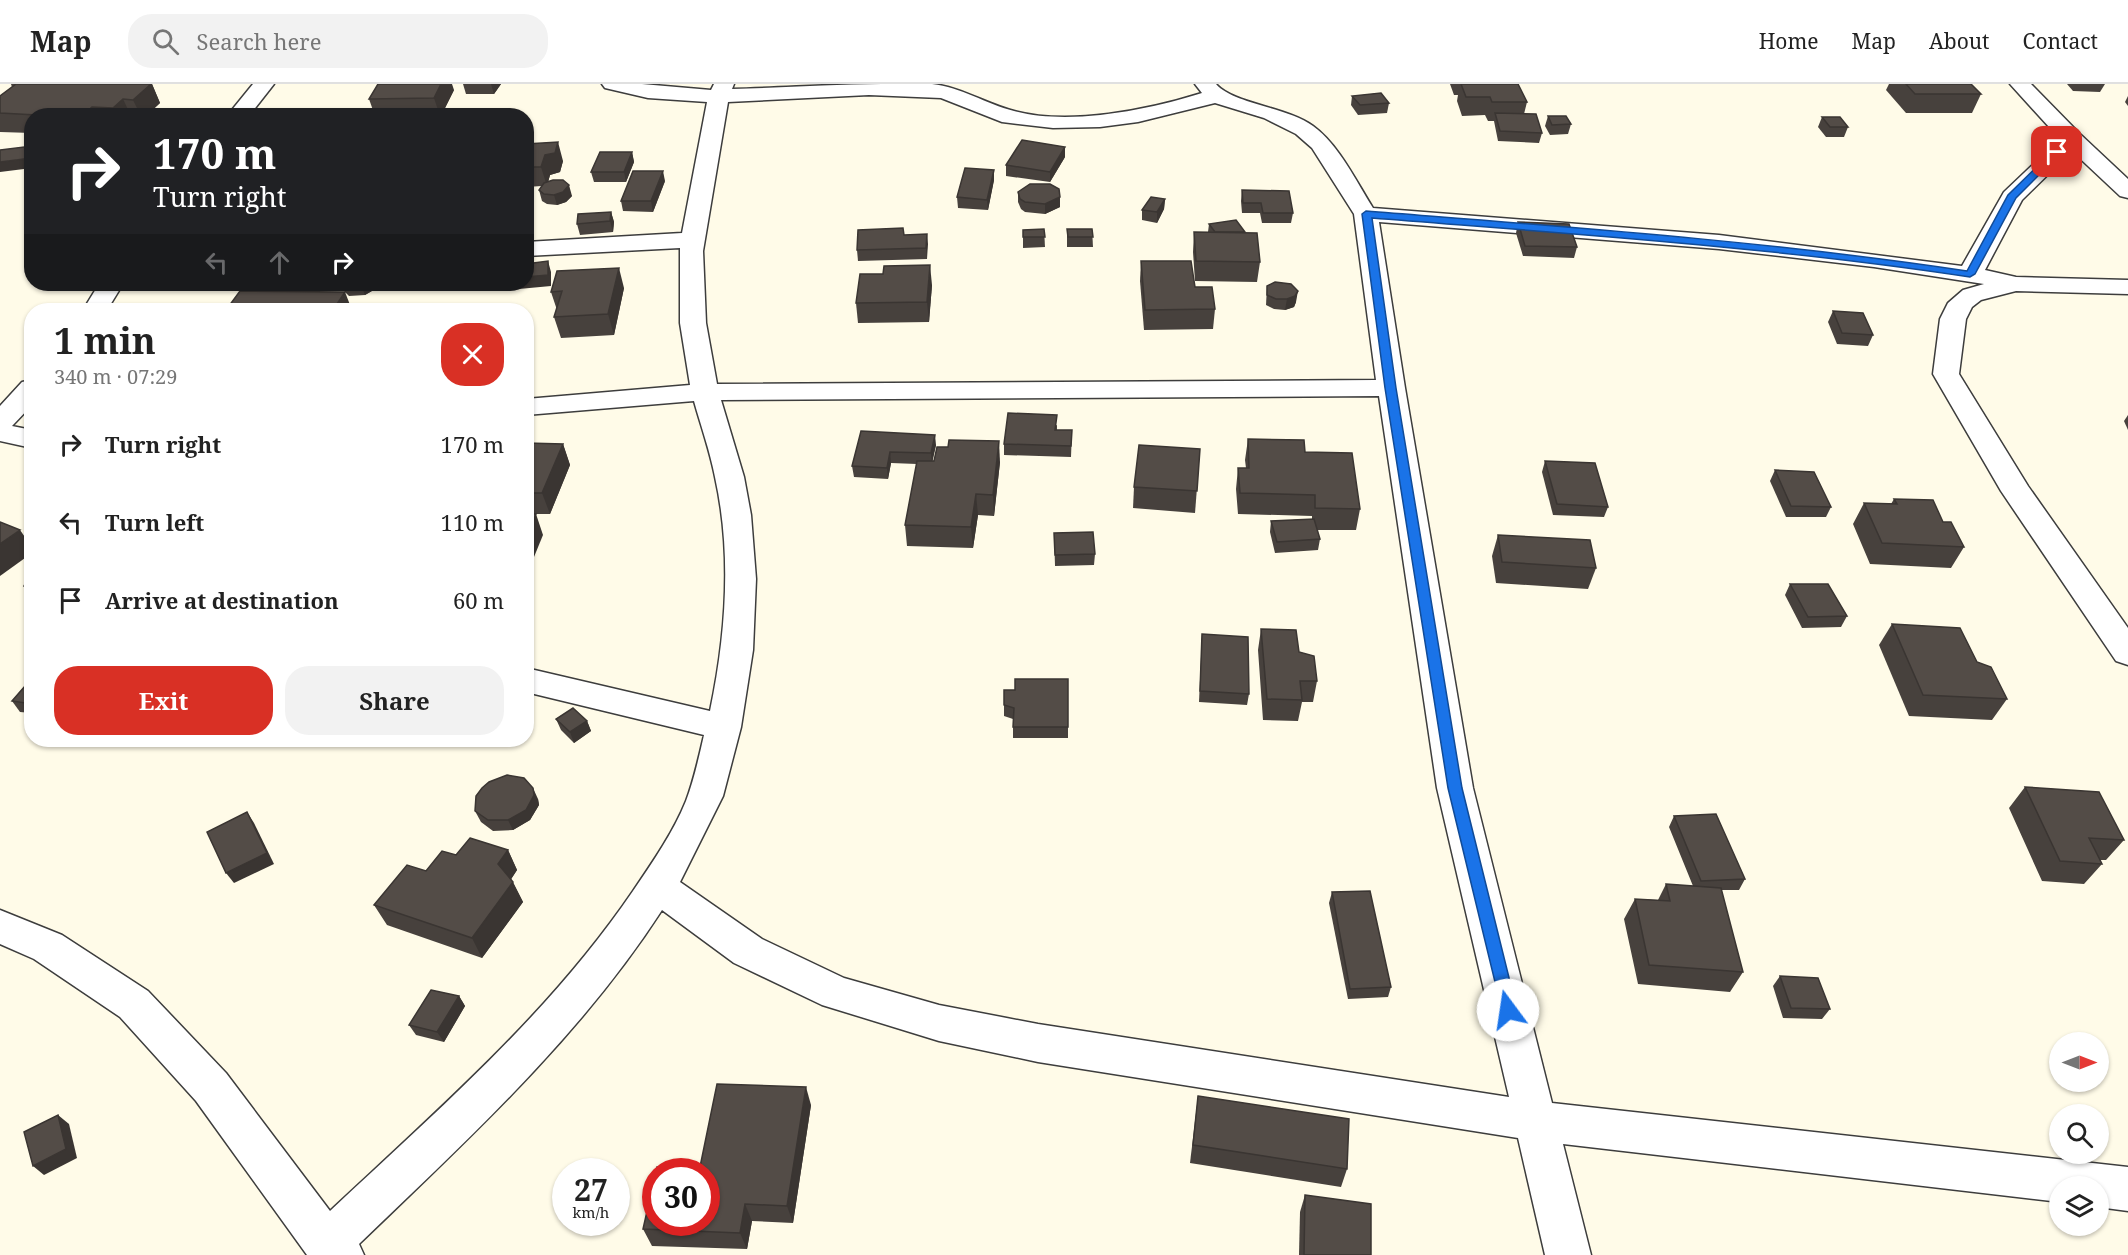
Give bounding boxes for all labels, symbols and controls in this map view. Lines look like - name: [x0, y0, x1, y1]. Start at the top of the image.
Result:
- search box: [128, 14, 548, 68]
- text: Map: [30, 22, 92, 60]
- icon: search: [149, 25, 182, 58]
- text: Search here: [197, 26, 321, 56]
- text: Home: [1759, 27, 1819, 55]
- text: Map: [1852, 27, 1896, 55]
- text: About: [1929, 27, 1990, 55]
- text: Contact: [2023, 27, 2098, 55]
- text: 170 m: [153, 124, 277, 181]
- pin: [2031, 126, 2082, 177]
- icon: right: [54, 132, 132, 210]
- icon: arrive: [2040, 135, 2073, 168]
- text: Turn right: [153, 178, 286, 215]
- icon: left: [200, 246, 233, 279]
- icon: ahead: [263, 246, 296, 279]
- icon: right: [326, 246, 359, 279]
- text: 1 min: [54, 316, 156, 365]
- button: close: [441, 323, 504, 386]
- text: 340 m · 07:29: [54, 363, 177, 390]
- icon: right: [54, 428, 87, 461]
- text: Turn right: [105, 429, 221, 459]
- text: 170 m: [441, 429, 504, 459]
- icon: left: [54, 506, 87, 539]
- text: Turn left: [105, 507, 204, 537]
- text: 110 m: [441, 507, 504, 537]
- icon: arrive: [54, 584, 87, 617]
- text: Arrive at destination: [105, 585, 339, 615]
- text: 60 m: [453, 585, 504, 615]
- button: Exit: [54, 666, 273, 735]
- button: Share: [285, 666, 504, 735]
- position arrow: [1476, 978, 1540, 1042]
- north arrow: [2049, 1032, 2109, 1092]
- map controls: [2049, 1032, 2109, 1236]
- button: search: [2049, 1104, 2109, 1164]
- speed limit sign: 30: [642, 1158, 720, 1236]
- text: 27: [574, 1169, 608, 1210]
- button: layers: [2049, 1176, 2109, 1236]
- text: km/h: [573, 1202, 609, 1222]

